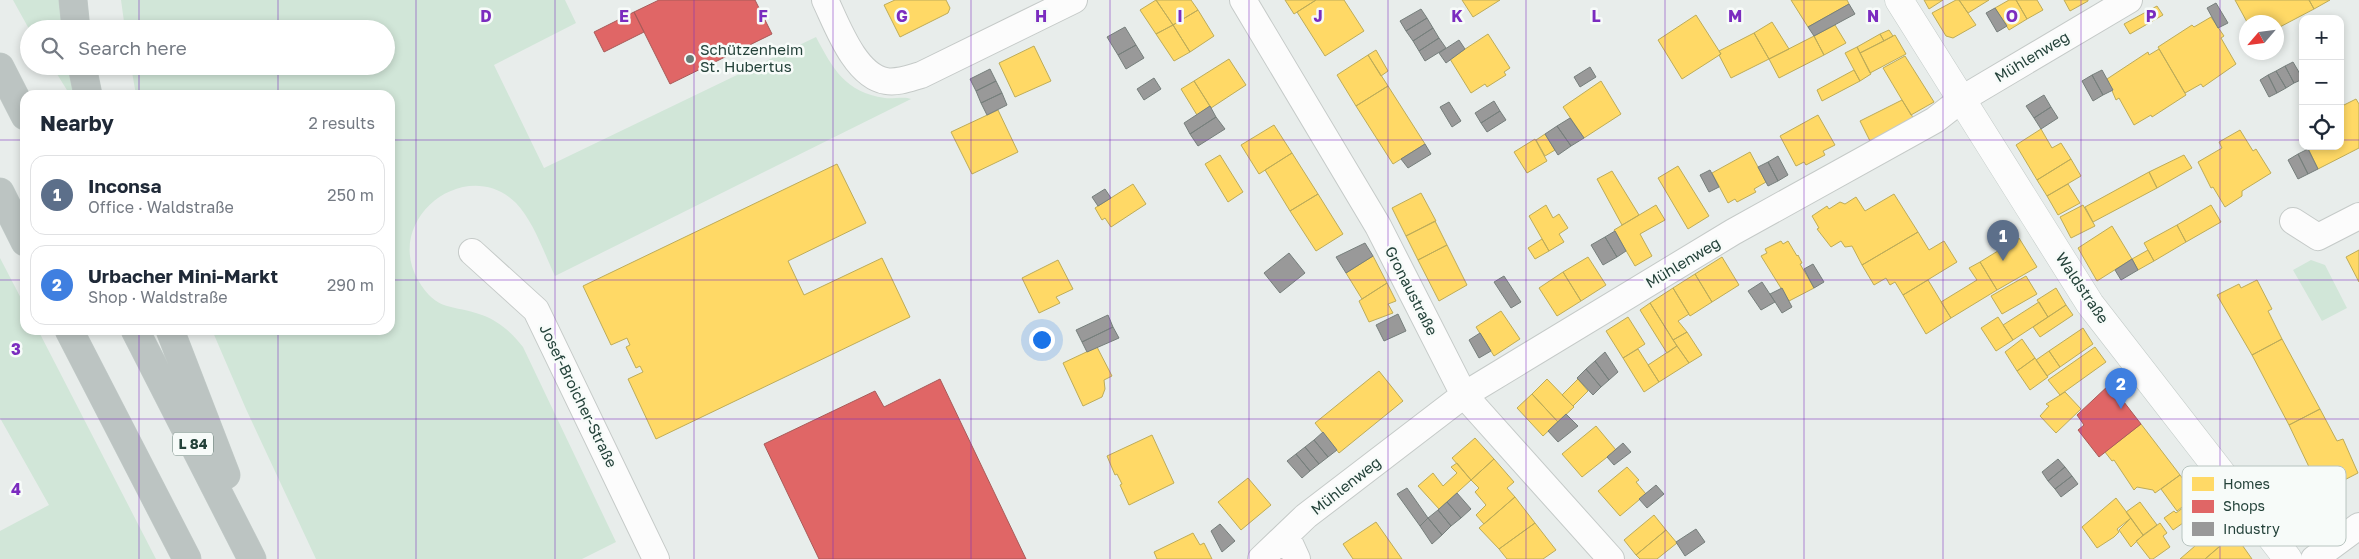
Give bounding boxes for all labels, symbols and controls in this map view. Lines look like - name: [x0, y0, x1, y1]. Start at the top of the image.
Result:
- text: D: [480, 6, 492, 26]
- text: E: [619, 6, 629, 26]
- text: F: [758, 6, 768, 26]
- text: G: [896, 6, 908, 26]
- text: H: [1035, 6, 1047, 26]
- text: I: [1177, 6, 1183, 26]
- text: J: [1313, 6, 1323, 26]
- text: K: [1451, 6, 1463, 26]
- text: L: [1591, 6, 1601, 26]
- text: M: [1728, 6, 1742, 26]
- text: N: [1867, 6, 1879, 26]
- text: O: [2006, 6, 2018, 26]
- text: P: [2146, 6, 2157, 26]
- north arrow: [2239, 15, 2284, 60]
- map controls: [2299, 15, 2344, 150]
- button: +: [2299, 15, 2344, 60]
- search box: [20, 20, 395, 75]
- street label: Mühlenweg: [1991, 27, 2072, 85]
- icon: search: [38, 34, 66, 62]
- text: Search here: [78, 36, 187, 59]
- place label: Schützenheim St. Hubertus: [700, 40, 803, 75]
- marker: Schützenheim St. Hubertus: [684, 53, 696, 65]
- button: −: [2299, 60, 2344, 105]
- button: locate: [2299, 105, 2344, 150]
- text: Nearby: [40, 110, 114, 136]
- text: 2 results: [309, 113, 375, 133]
- text: Inconsa: [88, 174, 161, 197]
- text: 1: [53, 185, 61, 205]
- text: 250 m: [327, 185, 374, 205]
- text: Office · Waldstraße: [88, 197, 234, 217]
- pin: 1: [1987, 220, 2019, 261]
- street label: Mühlenweg: [1642, 233, 1723, 291]
- street label: Gronaustraße: [1382, 243, 1442, 338]
- street label: Waldstraße: [2053, 249, 2113, 327]
- text: Urbacher Mini-Markt: [88, 264, 278, 287]
- text: 2: [52, 275, 62, 295]
- text: 290 m: [327, 275, 374, 295]
- text: Shop · Waldstraße: [88, 287, 227, 307]
- street label: Josef-Broicher-Straße: [536, 321, 622, 470]
- your location: [1029, 327, 1055, 353]
- text: 3: [11, 339, 21, 359]
- pin: 2: [2105, 368, 2137, 409]
- road number: L 84: [173, 432, 213, 456]
- street label: Mühlenweg: [1307, 452, 1384, 518]
- legend: [2182, 466, 2346, 546]
- text: Homes: [2223, 475, 2270, 492]
- text: 4: [11, 479, 21, 499]
- text: Shops: [2223, 497, 2265, 514]
- text: Industry: [2223, 520, 2280, 537]

